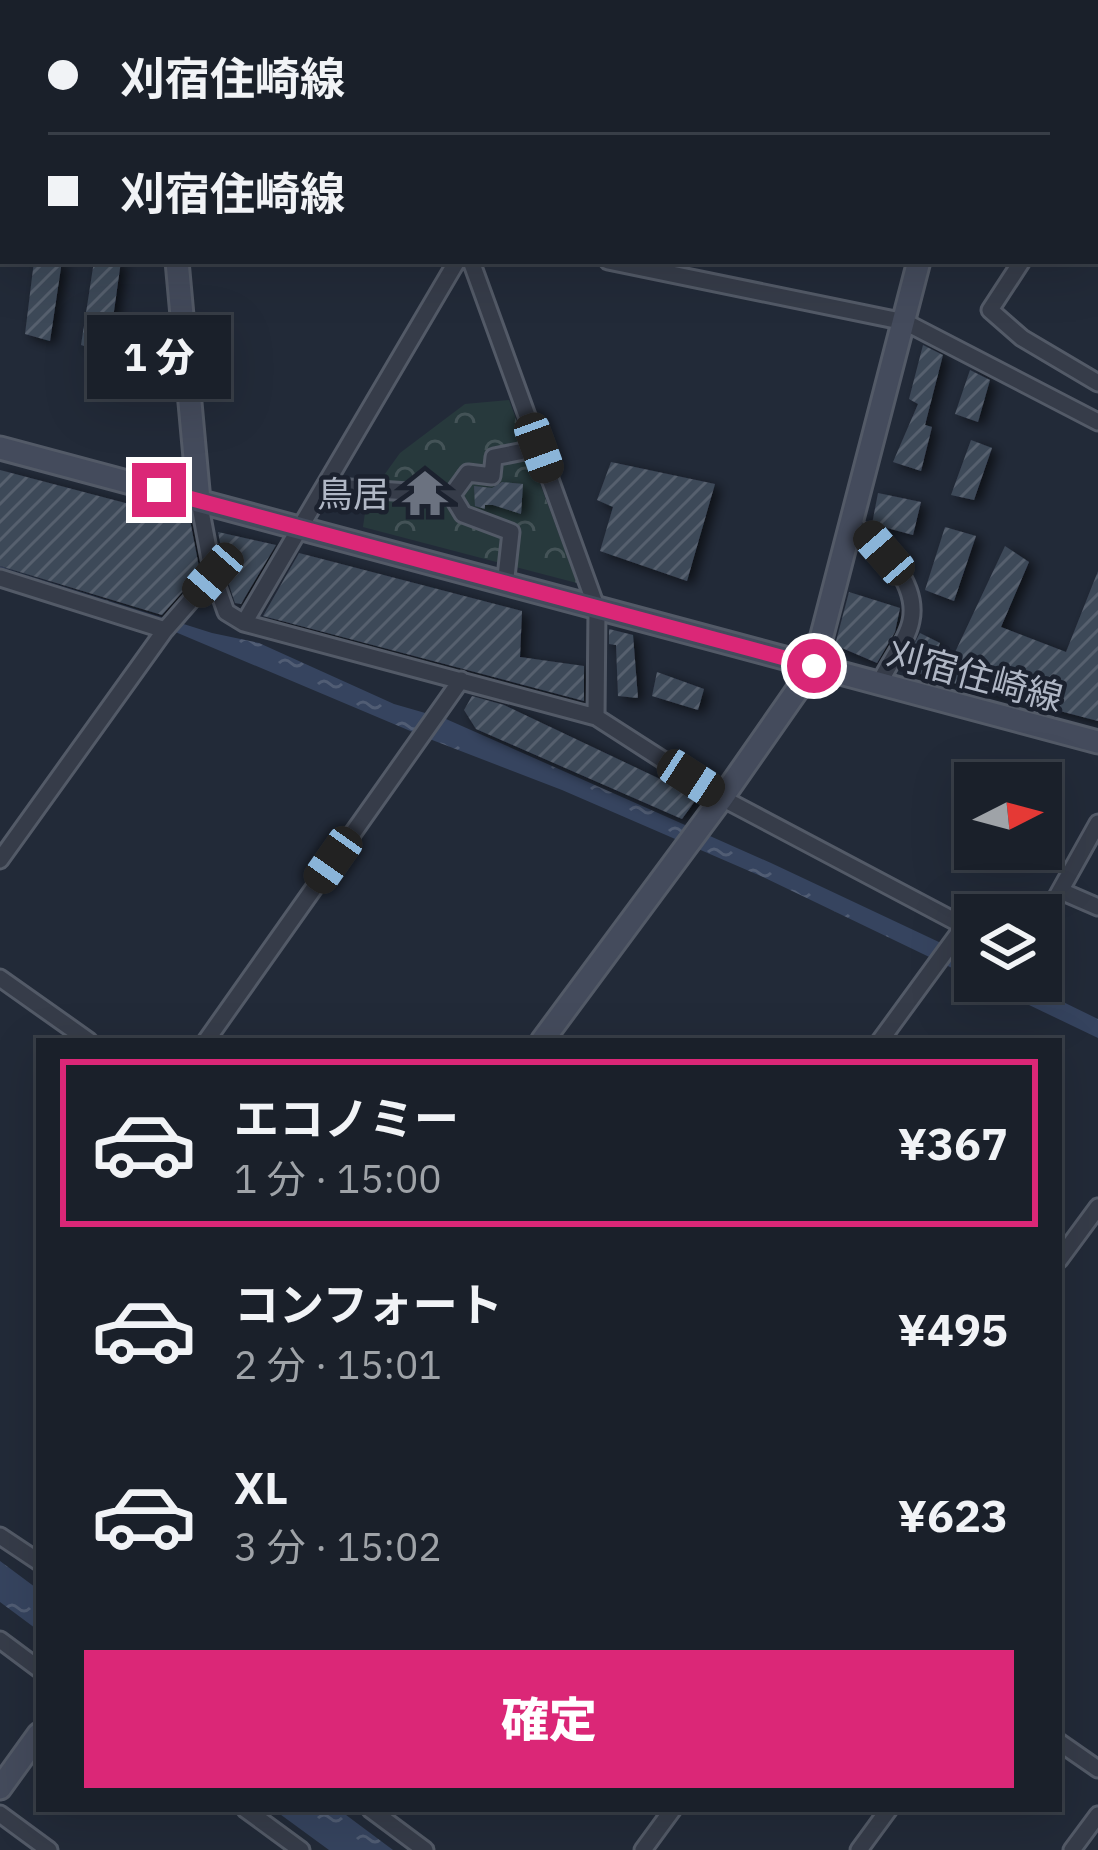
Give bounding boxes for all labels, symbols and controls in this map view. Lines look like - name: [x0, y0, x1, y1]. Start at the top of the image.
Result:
- text: 刈宿住崎線: [120, 49, 345, 107]
- text: 刈宿住崎線: [120, 164, 345, 222]
- callout: 1 分: [87, 316, 231, 400]
- text: 1 分: [123, 331, 195, 382]
- car: [510, 408, 568, 488]
- route end: [132, 463, 186, 517]
- temple icon: 鳥居: [400, 468, 450, 518]
- place label: 鳥居: [317, 470, 389, 517]
- car: [847, 514, 921, 592]
- car: [176, 536, 250, 614]
- street label: 刈宿住崎線: [882, 629, 1068, 721]
- route start: [787, 639, 841, 693]
- car: [651, 743, 731, 813]
- north arrow: [954, 762, 1062, 870]
- map controls: [954, 762, 1062, 1002]
- car: [298, 820, 368, 900]
- button: layers: [954, 894, 1062, 1002]
- icon: car: [90, 1089, 198, 1197]
- text: エコノミー: [234, 1089, 459, 1147]
- text: ¥367: [898, 1114, 1008, 1172]
- text: 1 分 · 15:00: [234, 1153, 442, 1204]
- icon: car: [90, 1275, 198, 1383]
- text: コンフォート: [234, 1275, 503, 1333]
- text: ¥495: [898, 1300, 1008, 1358]
- text: 2 分 · 15:01: [234, 1339, 442, 1390]
- text: XL: [234, 1458, 288, 1516]
- icon: car: [90, 1461, 198, 1569]
- text: ¥623: [898, 1486, 1008, 1544]
- text: 3 分 · 15:02: [234, 1521, 442, 1572]
- button: 確定: [84, 1650, 1014, 1788]

